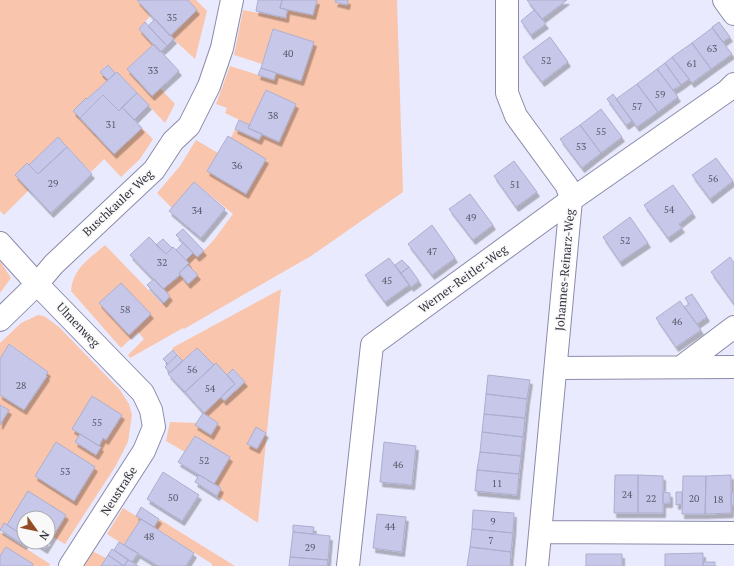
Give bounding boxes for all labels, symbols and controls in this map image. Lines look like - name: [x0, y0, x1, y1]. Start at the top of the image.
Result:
- house number: 35: [167, 11, 177, 24]
- house number: 63: [707, 42, 717, 55]
- house number: 40: [283, 47, 293, 60]
- house number: 52: [541, 54, 551, 67]
- house number: 61: [687, 57, 697, 70]
- house number: 33: [148, 64, 158, 77]
- house number: 59: [655, 88, 665, 101]
- house number: 57: [632, 100, 642, 113]
- house number: 38: [268, 109, 278, 122]
- house number: 31: [106, 118, 116, 131]
- house number: 55: [596, 125, 606, 138]
- house number: 53: [576, 140, 586, 153]
- house number: 36: [232, 159, 243, 172]
- street label: Buschkauler Weg: [79, 166, 157, 239]
- house number: 56: [708, 172, 719, 185]
- house number: 29: [48, 177, 58, 190]
- house number: 51: [510, 178, 520, 191]
- house number: 54: [664, 203, 675, 216]
- house number: 34: [192, 204, 203, 217]
- street label: Johannes-Reinarz-Weg: [552, 208, 577, 331]
- house number: 49: [466, 211, 476, 224]
- house number: 52: [620, 234, 630, 247]
- street label: Werner-Reitler-Weg: [415, 241, 511, 316]
- house number: 47: [427, 245, 437, 258]
- house number: 32: [157, 256, 167, 269]
- house number: 45: [382, 274, 392, 287]
- street label: Ulmenweg: [53, 299, 104, 351]
- house number: 58: [120, 303, 130, 316]
- house number: 46: [672, 315, 683, 328]
- house number: 56: [187, 363, 198, 376]
- house number: 28: [16, 379, 26, 392]
- house number: 54: [205, 382, 216, 395]
- house number: 55: [92, 416, 102, 429]
- house number: 52: [199, 454, 209, 467]
- house number: 46: [393, 458, 404, 471]
- street label: Neustraße: [97, 463, 140, 518]
- house number: 53: [60, 465, 70, 478]
- house number: 11: [492, 477, 502, 490]
- house number: 24: [622, 488, 633, 501]
- house number: 50: [168, 491, 178, 504]
- house number: 22: [646, 492, 656, 505]
- house number: 20: [689, 492, 699, 505]
- house number: 18: [713, 493, 723, 506]
- north arrow: [16, 510, 56, 550]
- house number: 9: [490, 515, 496, 528]
- house number: 44: [385, 520, 396, 533]
- text: N: [36, 528, 53, 543]
- house number: 48: [144, 530, 154, 543]
- house number: 7: [488, 534, 494, 547]
- house number: 29: [305, 541, 315, 554]

